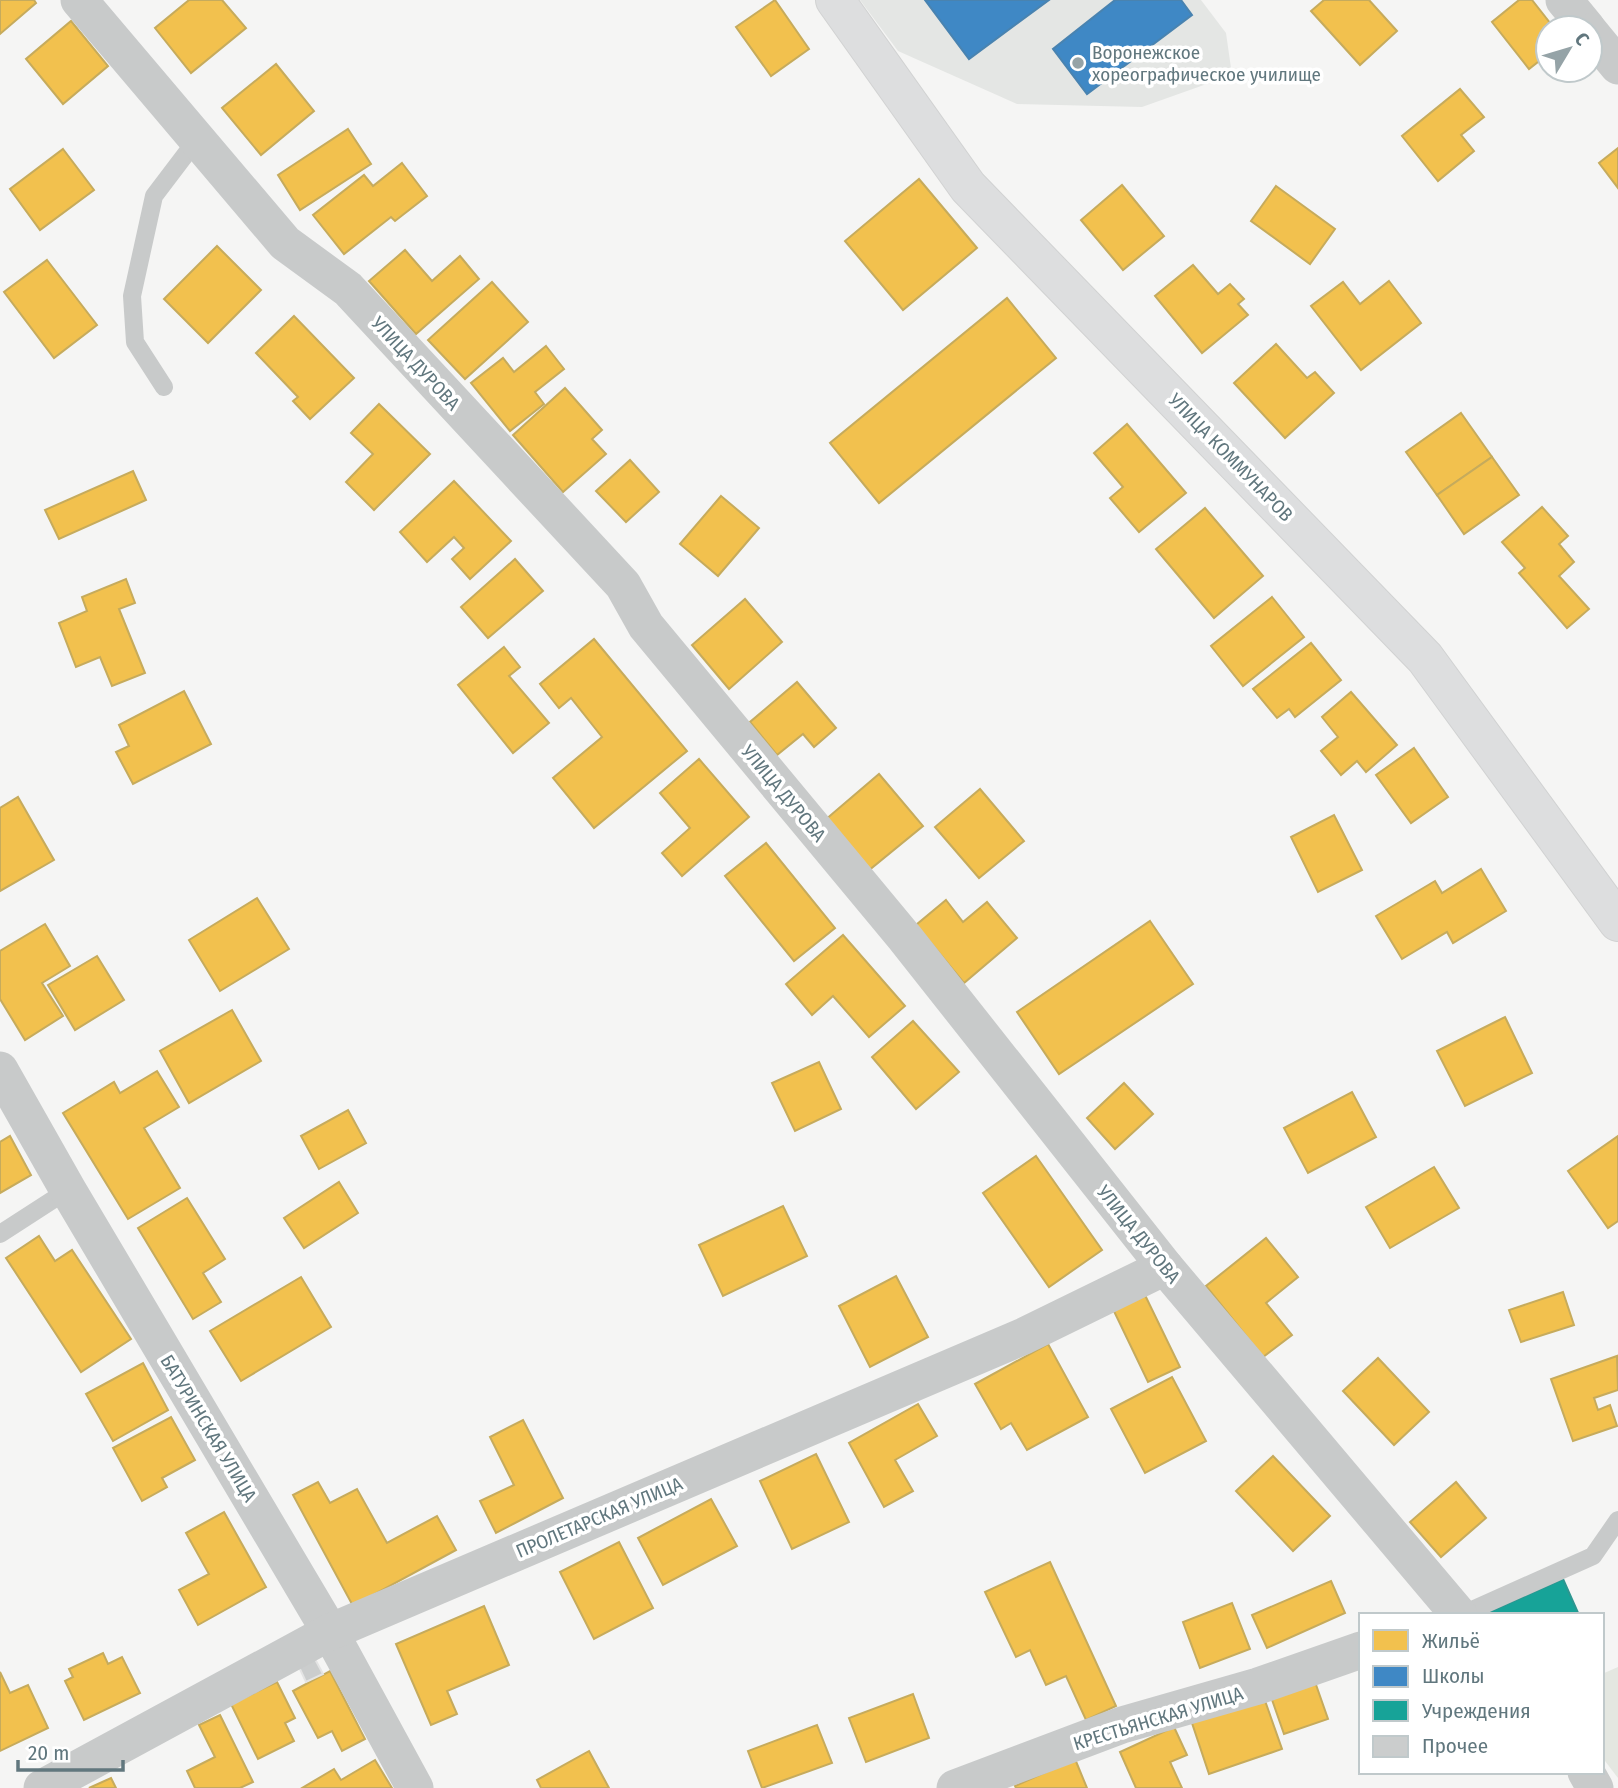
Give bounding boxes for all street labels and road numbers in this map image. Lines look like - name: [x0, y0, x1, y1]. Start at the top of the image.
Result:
- street label: УЛИЦА ДУРОВА: [366, 311, 465, 415]
- street label: УЛИЦА КОММУНАРОВ: [1163, 388, 1298, 526]
- street label: УЛИЦА ДУРОВА: [736, 739, 831, 846]
- street label: УЛИЦА ДУРОВА: [1091, 1180, 1185, 1288]
- street label: БАТУРИНСКАЯ УЛИЦА: [156, 1351, 262, 1506]
- street label: ПРОЛЕТАРСКАЯ УЛИЦА: [513, 1472, 686, 1563]
- street label: КРЕСТЬЯНСКАЯ УЛИЦА: [1070, 1682, 1246, 1755]

